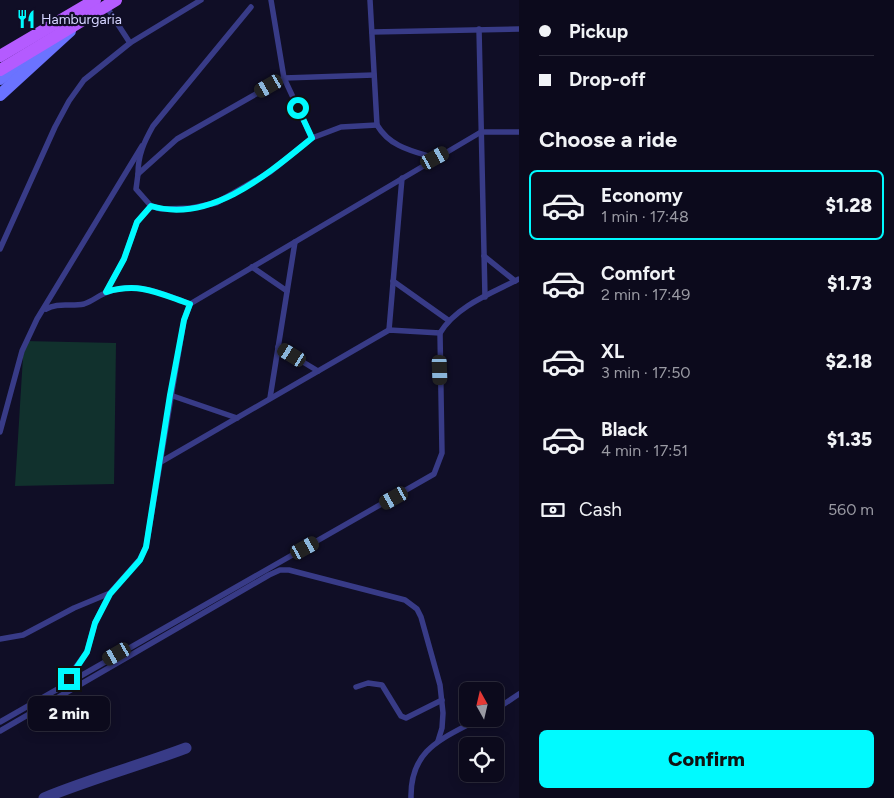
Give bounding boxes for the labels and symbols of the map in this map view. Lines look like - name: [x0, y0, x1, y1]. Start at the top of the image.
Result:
- restaurant icon: Hamburgaria: [15, 8, 37, 30]
- place label: Hamburgaria: [41, 11, 122, 28]
- car: [252, 72, 285, 100]
- route start: [287, 97, 309, 119]
- car: [418, 144, 451, 172]
- car: [275, 341, 308, 369]
- car: [431, 355, 448, 385]
- car: [377, 484, 410, 512]
- car: [288, 534, 321, 562]
- car: [100, 640, 133, 668]
- route end: [58, 668, 80, 690]
- north arrow: [459, 682, 504, 728]
- callout: 2 min: [28, 696, 110, 732]

